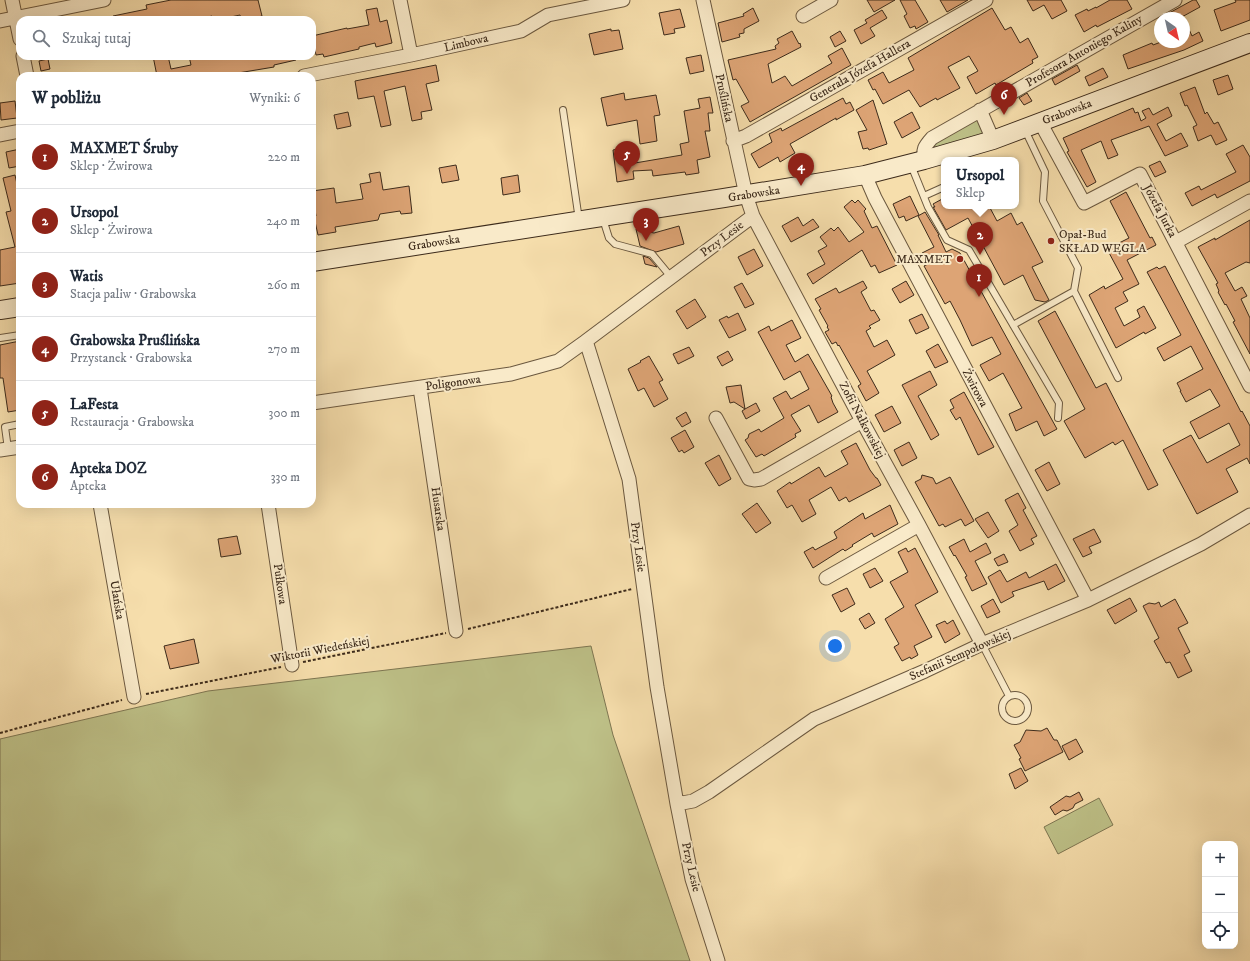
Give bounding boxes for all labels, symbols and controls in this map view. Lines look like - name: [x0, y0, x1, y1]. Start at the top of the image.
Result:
- street label: Profesora Antoniego Kaliny: [1023, 11, 1145, 91]
- north arrow: [1154, 12, 1190, 48]
- search box: [16, 16, 316, 60]
- icon: search: [30, 27, 52, 49]
- text: Szukaj tutaj: [62, 29, 131, 48]
- street label: Limbowa: [442, 30, 490, 55]
- street label: Generała Józefa Hallera: [807, 35, 914, 106]
- street label: Pruślińska: [712, 72, 737, 125]
- pin: 6: [991, 82, 1017, 115]
- text: W pobliżu: [32, 87, 101, 109]
- text: Wyniki: 6: [249, 90, 300, 106]
- street label: Grabowska: [1040, 95, 1095, 128]
- text: MAXMET Śruby: [70, 139, 178, 158]
- pin: 5: [614, 141, 640, 174]
- text: 1: [43, 149, 47, 165]
- text: 220 m: [268, 149, 300, 165]
- pin: 4: [788, 153, 814, 186]
- popup: [941, 157, 1019, 209]
- text: Sklep · Żwirowa: [70, 158, 152, 174]
- text: Ursopol: [956, 166, 1004, 185]
- street label: Józefa Jurka: [1139, 181, 1181, 241]
- street label: Grabowska: [727, 182, 782, 205]
- text: Sklep: [956, 185, 985, 201]
- text: Ursopol: [70, 203, 118, 222]
- pin: 3: [633, 208, 659, 241]
- text: 2: [42, 213, 48, 229]
- text: 240 m: [267, 213, 300, 229]
- street label: Przy Lesie: [697, 218, 747, 260]
- text: Sklep · Żwirowa: [70, 222, 152, 238]
- pin: 2: [967, 222, 993, 255]
- place label: Opał-Bud SKŁAD WĘGLA: [1059, 227, 1146, 256]
- street label: Grabowska: [407, 231, 462, 254]
- marker: Opał-Bud SKŁAD WĘGLA: [1046, 236, 1056, 246]
- place label: MAXMET: [896, 252, 952, 267]
- marker: MAXMET: [955, 254, 965, 264]
- pin: 1: [966, 264, 992, 297]
- text: Watis: [70, 267, 103, 286]
- text: 3: [43, 277, 47, 293]
- text: 260 m: [267, 277, 300, 293]
- text: Stacja paliw · Grabowska: [70, 286, 196, 302]
- text: Grabowska Pruślińska: [70, 331, 200, 350]
- text: 4: [41, 341, 49, 357]
- text: 270 m: [268, 341, 300, 357]
- text: Przystanek · Grabowska: [70, 350, 192, 366]
- street label: Żwirowa: [959, 366, 992, 411]
- street label: Poligonowa: [424, 372, 483, 394]
- street label: Zofii Nałkowskiej: [836, 379, 889, 461]
- text: LaFesta: [70, 395, 118, 414]
- text: 5: [42, 405, 48, 421]
- text: 300 m: [269, 405, 300, 421]
- text: Restauracja · Grabowska: [70, 414, 194, 430]
- text: Apteka DOZ: [70, 459, 147, 478]
- text: 6: [42, 469, 48, 485]
- text: 330 m: [271, 469, 300, 485]
- text: Apteka: [70, 478, 106, 494]
- street label: Husarska: [427, 486, 449, 533]
- street label: Przy Lesie: [627, 521, 649, 573]
- street label: Pułkowa: [270, 563, 290, 606]
- street label: Ułańska: [106, 579, 128, 622]
- street label: Stefanii Sempołowskiej: [907, 626, 1013, 684]
- street label: Wiktorii Wiedeńskiej: [268, 633, 371, 667]
- your location: [825, 636, 845, 656]
- street label: Przy Lesie: [678, 841, 704, 893]
- map controls: [1202, 841, 1238, 949]
- button: +: [1202, 841, 1238, 877]
- button: −: [1202, 877, 1238, 913]
- button: locate: [1202, 913, 1238, 949]

